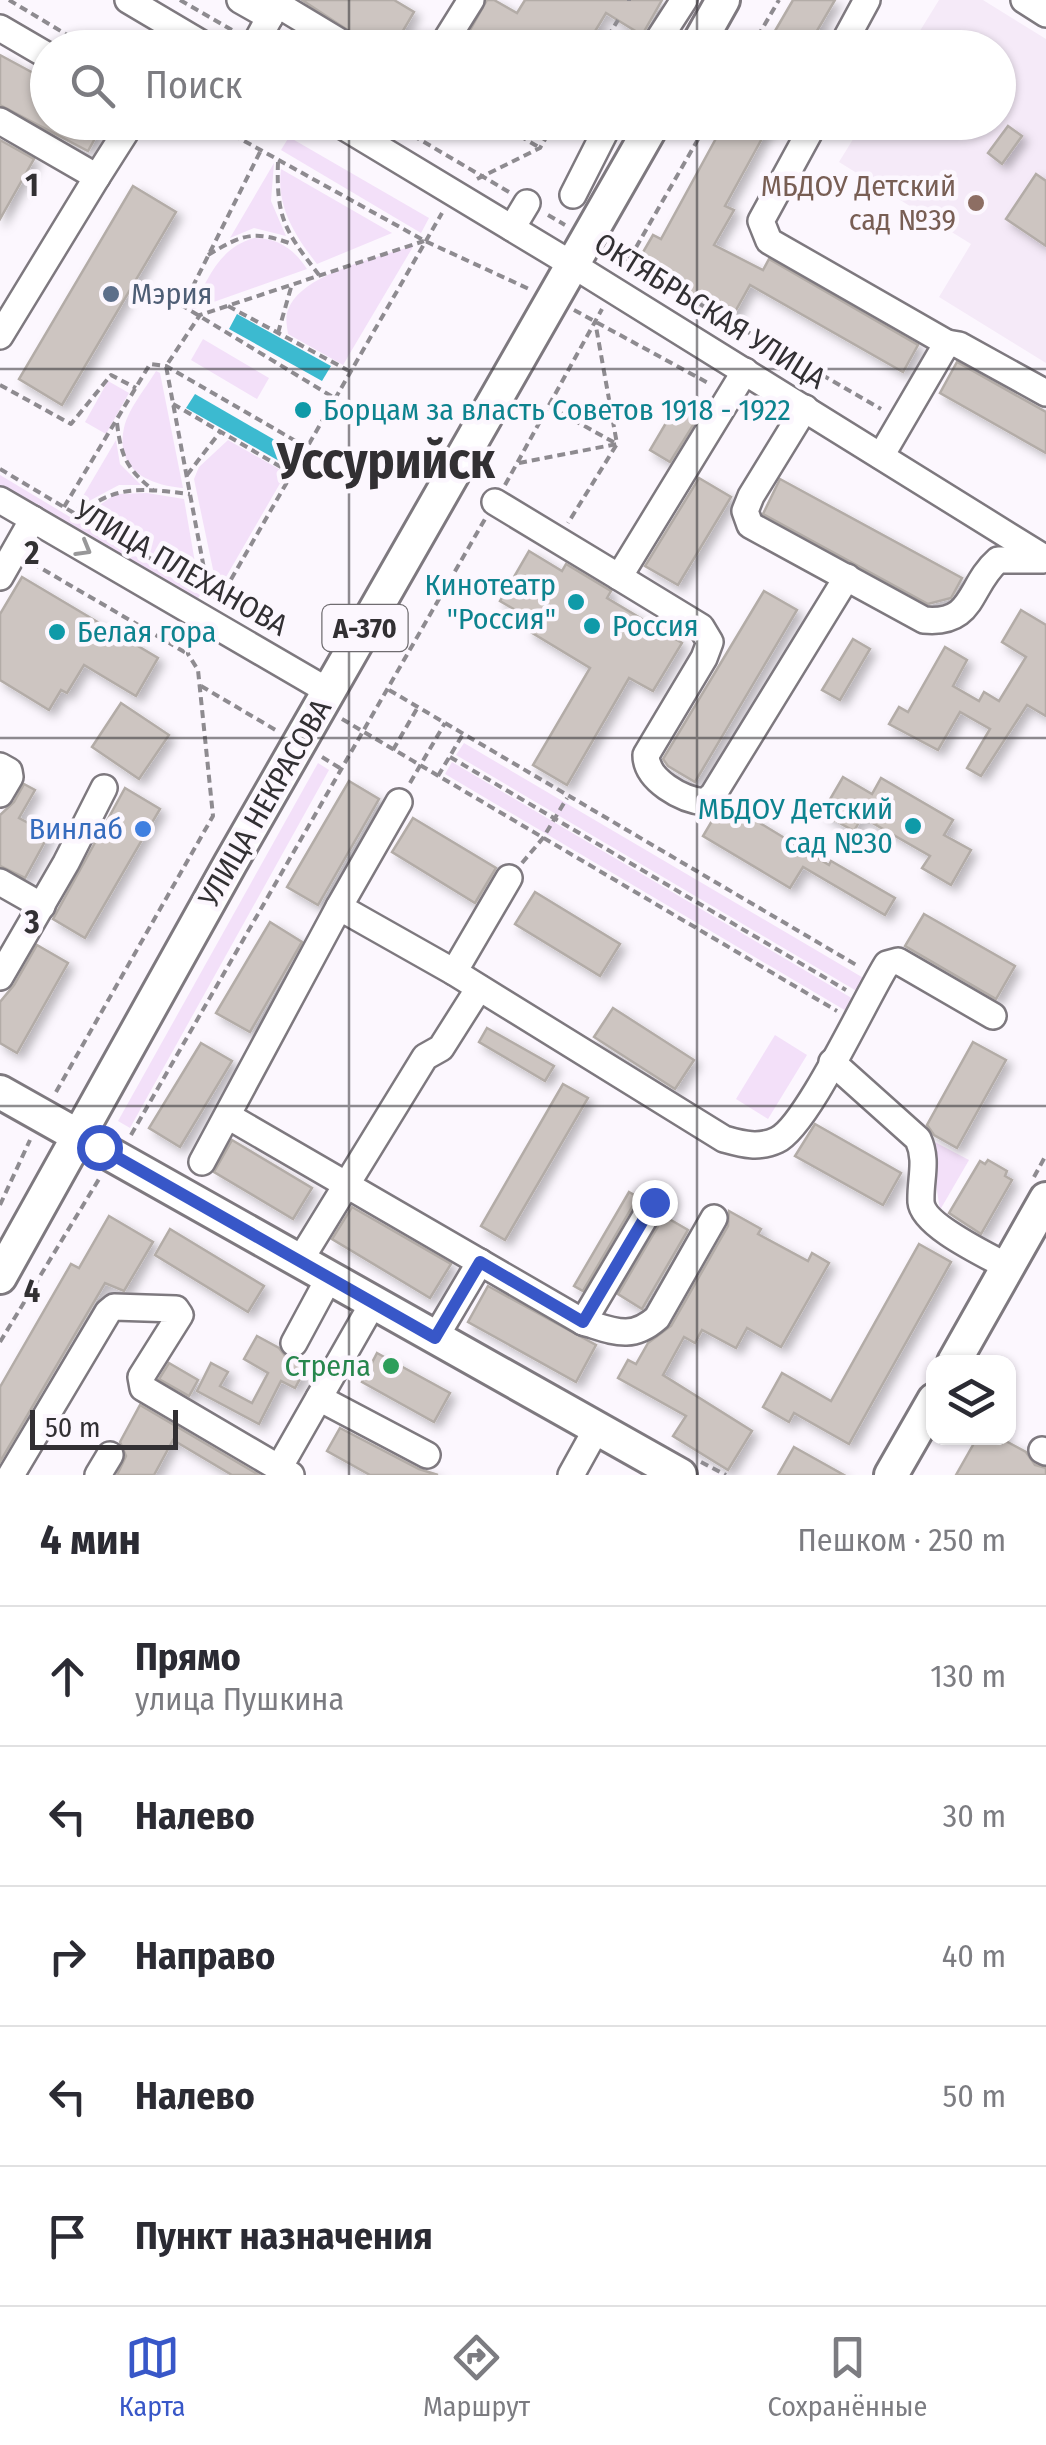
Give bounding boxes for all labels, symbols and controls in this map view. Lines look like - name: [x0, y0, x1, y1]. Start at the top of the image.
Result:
- search box: [30, 30, 1016, 140]
- icon: search: [65, 58, 120, 113]
- text: Поиск: [145, 62, 242, 108]
- text: 1: [25, 166, 39, 204]
- place label: МБДОУ Детский сад №39: [761, 168, 956, 238]
- marker: МБДОУ Детский сад №39: [965, 192, 987, 214]
- street label: ОКТЯБРЬСКАЯ УЛИЦА: [588, 225, 833, 397]
- place label: Мэрия: [131, 276, 212, 312]
- marker: Мэрия: [100, 283, 122, 305]
- place label: Борцам за власть Советов 1918 - 1922: [323, 392, 791, 428]
- marker: Борцам за власть Советов 1918 - 1922: [292, 399, 314, 421]
- district label: Уссурийск: [276, 431, 496, 491]
- street label: УЛИЦА ПЛЕХАНОВА: [67, 492, 294, 644]
- text: 2: [24, 534, 40, 572]
- one-way arrow: [73, 537, 91, 557]
- place label: Кинотеатр "Россия": [425, 567, 556, 637]
- marker: Кинотеатр "Россия": [565, 591, 587, 613]
- road number: А-370: [322, 605, 408, 651]
- place label: Россия: [612, 608, 699, 644]
- place label: Белая гора: [77, 614, 216, 650]
- marker: Россия: [581, 615, 603, 637]
- marker: Белая гора: [46, 621, 68, 643]
- street label: УЛИЦА НЕКРАСОВА: [190, 693, 339, 914]
- place label: МБДОУ Детский сад №30: [698, 791, 893, 861]
- place label: Винлаб: [29, 811, 123, 847]
- marker: МБДОУ Детский сад №30: [902, 815, 924, 837]
- marker: Винлаб: [132, 818, 154, 840]
- text: 3: [23, 903, 40, 941]
- route start: [77, 1125, 123, 1171]
- route end: [632, 1180, 678, 1226]
- text: 4: [24, 1272, 40, 1310]
- place label: Стрела: [285, 1348, 371, 1384]
- marker: Стрела: [380, 1355, 402, 1377]
- map controls: [926, 1355, 1016, 1445]
- button: layers: [926, 1355, 1016, 1445]
- scale bar: [30, 1405, 178, 1450]
- text: 50 m: [45, 1411, 101, 1444]
- text: 4 мин: [40, 1515, 141, 1565]
- text: Пешком · 250 m: [798, 1521, 1006, 1559]
- text: Прямо: [135, 1634, 241, 1680]
- icon: ahead: [40, 1649, 95, 1704]
- text: 130 m: [930, 1657, 1006, 1695]
- text: улица Пушкина: [135, 1680, 344, 1718]
- icon: left: [40, 1789, 95, 1844]
- text: Налево: [135, 1793, 255, 1839]
- text: 30 m: [943, 1797, 1006, 1835]
- icon: right: [40, 1929, 95, 1984]
- text: Направо: [135, 1933, 275, 1979]
- text: 40 m: [942, 1937, 1006, 1975]
- icon: left: [40, 2069, 95, 2124]
- text: Налево: [135, 2073, 255, 2119]
- text: 50 m: [943, 2077, 1006, 2115]
- icon: arrive: [40, 2209, 95, 2264]
- text: Пункт назначения: [135, 2213, 433, 2259]
- tab: Карта: [119, 2330, 186, 2423]
- tab: Маршрут: [423, 2330, 530, 2423]
- tab: Сохранённые: [767, 2330, 927, 2423]

